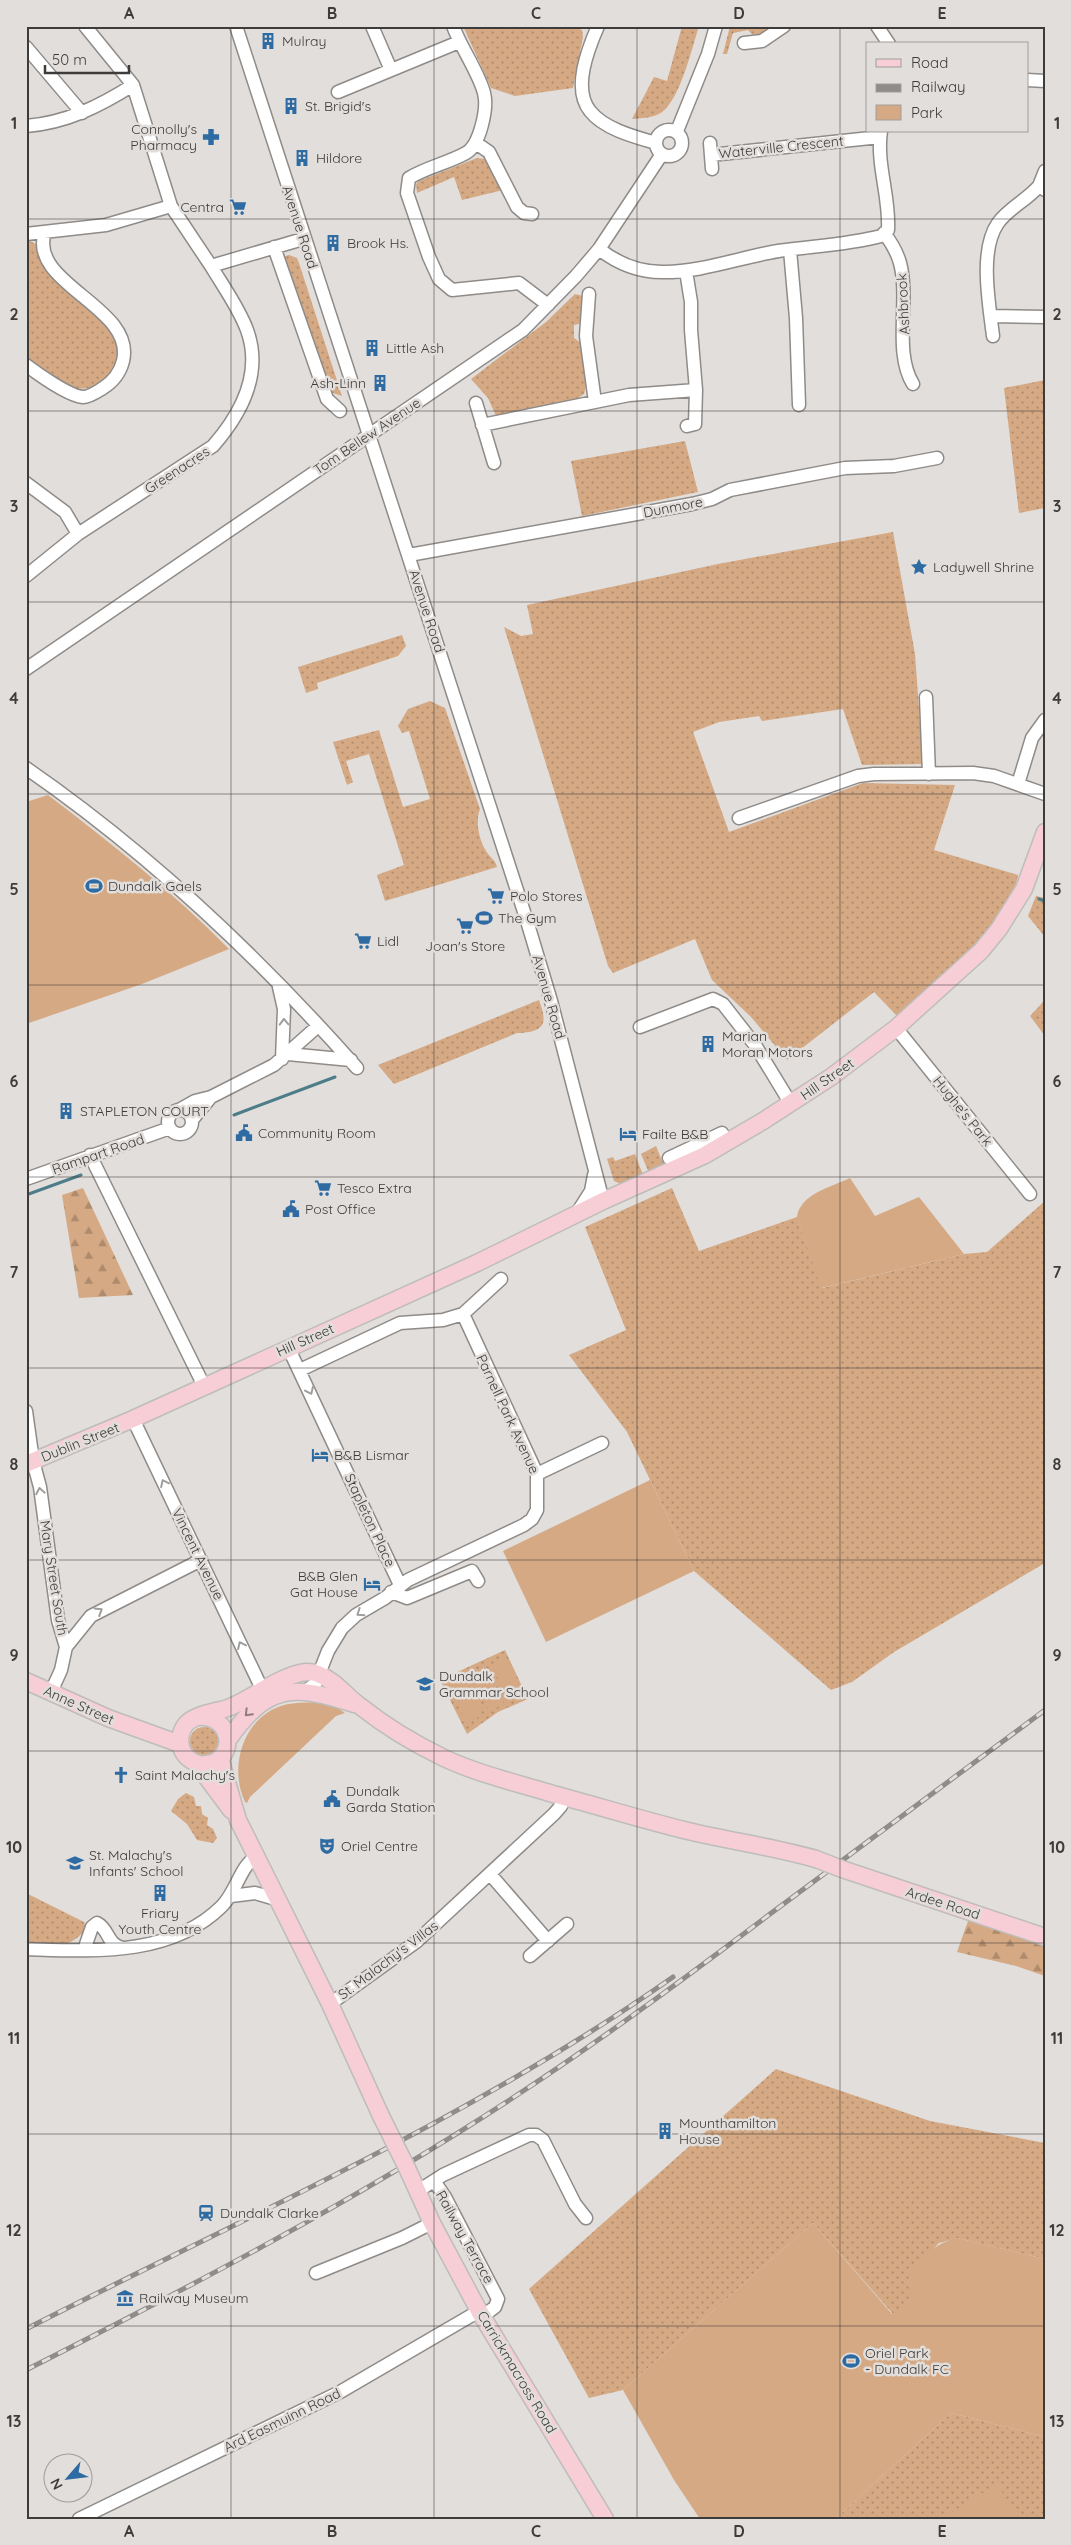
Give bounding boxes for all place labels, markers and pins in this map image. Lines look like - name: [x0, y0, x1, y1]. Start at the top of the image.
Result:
- building icon: Mulray: [258, 31, 278, 51]
- place label: Mulray: [282, 32, 326, 50]
- building icon: St. Brigid's: [281, 96, 301, 116]
- place label: St. Brigid's: [305, 97, 371, 115]
- place label: Connolly's Pharmacy: [130, 120, 197, 154]
- pharmacy icon: Connolly's Pharmacy: [201, 127, 221, 147]
- building icon: Hildore: [292, 148, 312, 168]
- place label: Hildore: [316, 149, 362, 167]
- supermarket icon: Centra: [228, 197, 248, 217]
- place label: Centra: [180, 198, 224, 216]
- building icon: Brook Hs.: [323, 233, 343, 253]
- place label: Brook Hs.: [347, 234, 409, 252]
- building icon: Little Ash: [362, 338, 382, 358]
- place label: Little Ash: [386, 339, 444, 357]
- building icon: Ash-Linn: [370, 373, 390, 393]
- place label: Ash-Linn: [310, 374, 366, 392]
- place icon: Ladywell Shrine: [909, 557, 929, 577]
- place label: Ladywell Shrine: [933, 558, 1034, 576]
- sports icon: Dundalk Gaels: [84, 876, 104, 896]
- place label: Dundalk Gaels: [108, 877, 202, 895]
- supermarket icon: Polo Stores: [486, 886, 506, 906]
- place label: Polo Stores: [510, 887, 583, 905]
- sports icon: The Gym: [474, 908, 494, 928]
- place label: The Gym: [498, 909, 557, 927]
- supermarket icon: Joan's Store: [455, 916, 475, 936]
- supermarket icon: Lidl: [353, 931, 373, 951]
- place label: Lidl: [377, 932, 399, 950]
- place label: Joan's Store: [425, 937, 505, 955]
- place label: Marian Moran Motors: [722, 1027, 813, 1061]
- building icon: Marian Moran Motors: [698, 1034, 718, 1054]
- building icon: STAPLETON COURT: [56, 1101, 76, 1121]
- place label: STAPLETON COURT: [80, 1102, 209, 1120]
- public building icon: Community Room: [234, 1123, 254, 1143]
- place label: Community Room: [258, 1124, 376, 1142]
- hotel icon: Failte B&B: [618, 1124, 638, 1144]
- place label: Failte B&B: [642, 1125, 708, 1143]
- supermarket icon: Tesco Extra: [313, 1178, 333, 1198]
- place label: Tesco Extra: [337, 1179, 412, 1197]
- public building icon: Post Office: [281, 1199, 301, 1219]
- place label: Post Office: [305, 1200, 376, 1218]
- hotel icon: B&B Lismar: [310, 1445, 330, 1465]
- place label: B&B Lismar: [334, 1446, 410, 1464]
- place label: B&B Glen Gat House: [290, 1567, 358, 1601]
- hotel icon: B&B Glen Gat House: [362, 1574, 382, 1594]
- place label: Dundalk Grammar School: [439, 1667, 549, 1701]
- school or university icon: Dundalk Grammar School: [415, 1674, 435, 1694]
- church icon: Saint Malachy's: [111, 1765, 131, 1785]
- place label: Saint Malachy's: [135, 1766, 235, 1784]
- place label: Dundalk Garda Station: [346, 1782, 436, 1816]
- public building icon: Dundalk Garda Station: [322, 1789, 342, 1809]
- theatre icon: Oriel Centre: [317, 1836, 337, 1856]
- place label: Oriel Centre: [341, 1837, 418, 1855]
- place label: St. Malachy's Infants' School: [89, 1846, 184, 1880]
- school or university icon: St. Malachy's Infants' School: [65, 1853, 85, 1873]
- building icon: Friary Youth Centre: [150, 1883, 170, 1903]
- place label: Friary Youth Centre: [118, 1904, 202, 1938]
- place label: Mounthamilton House: [679, 2114, 776, 2148]
- building icon: Mounthamilton House: [655, 2121, 675, 2141]
- station icon: Dundalk Clarke: [196, 2203, 216, 2223]
- place label: Dundalk Clarke: [220, 2204, 319, 2222]
- museum icon: Railway Museum: [115, 2288, 135, 2308]
- place label: Railway Museum: [139, 2289, 249, 2307]
- place label: Oriel Park - Dundalk FC: [865, 2344, 949, 2378]
- sports icon: Oriel Park - Dundalk FC: [841, 2351, 861, 2371]

